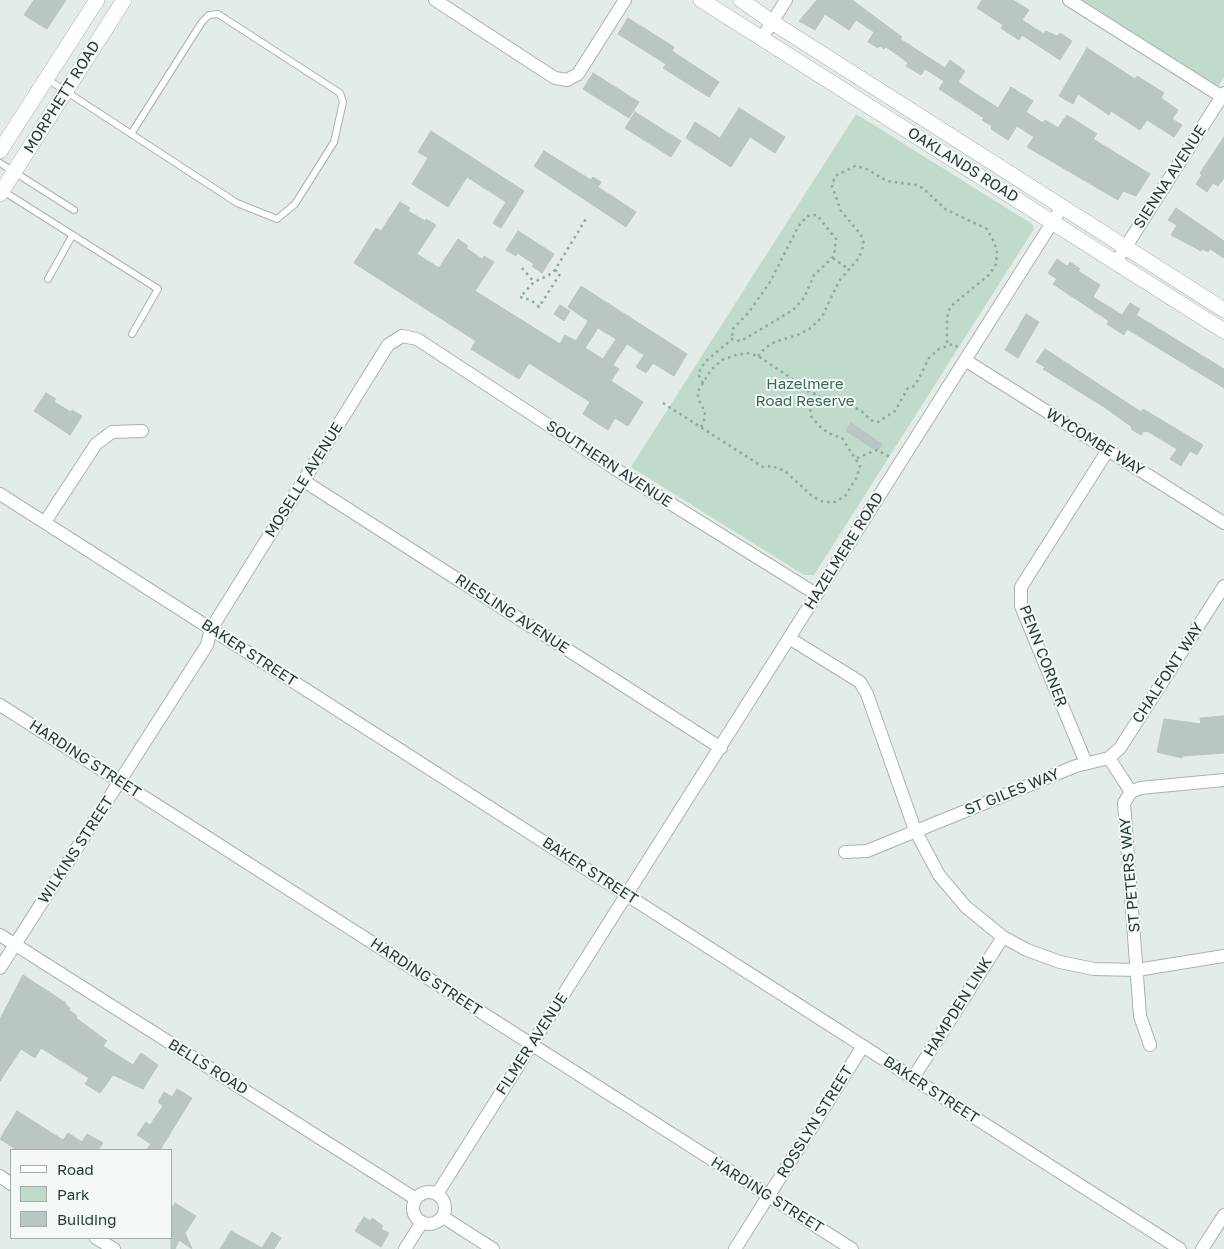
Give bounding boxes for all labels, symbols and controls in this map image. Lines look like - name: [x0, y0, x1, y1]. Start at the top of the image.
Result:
- street label: MORPHETT ROAD: [20, 37, 104, 157]
- street label: SIENNA AVENUE: [1130, 122, 1210, 232]
- street label: OAKLANDS ROAD: [904, 124, 1022, 206]
- park label: Hazelmere Road Reserve: [756, 375, 854, 410]
- street label: WYCOMBE WAY: [1042, 405, 1148, 479]
- street label: SOUTHERN AVENUE: [543, 417, 675, 511]
- street label: MOSELLE AVENUE: [261, 419, 347, 541]
- street label: HAZELMERE ROAD: [801, 489, 887, 613]
- street label: RIESLING AVENUE: [452, 570, 572, 658]
- street label: PENN CORNER: [1015, 602, 1071, 710]
- street label: BAKER STREET: [198, 616, 300, 690]
- street label: CHALFONT WAY: [1129, 619, 1207, 727]
- street label: HARDING STREET: [26, 716, 144, 802]
- street label: ST GILES WAY: [962, 765, 1062, 819]
- street label: WILKINS STREET: [35, 793, 117, 907]
- street label: ST PETERS WAY: [1116, 817, 1144, 933]
- street label: BAKER STREET: [539, 834, 641, 908]
- street label: HARDING STREET: [367, 934, 485, 1020]
- street label: HAMPDEN LINK: [920, 954, 996, 1060]
- street label: FILMER AVENUE: [492, 990, 572, 1098]
- street label: BELLS ROAD: [165, 1035, 251, 1099]
- street label: BAKER STREET: [880, 1053, 982, 1127]
- street label: ROSSLYN STREET: [773, 1063, 857, 1181]
- legend: [10, 1149, 172, 1239]
- street label: HARDING STREET: [707, 1153, 827, 1237]
- text: Road: [57, 1160, 94, 1178]
- text: Park: [57, 1185, 89, 1203]
- text: Building: [57, 1210, 117, 1228]

